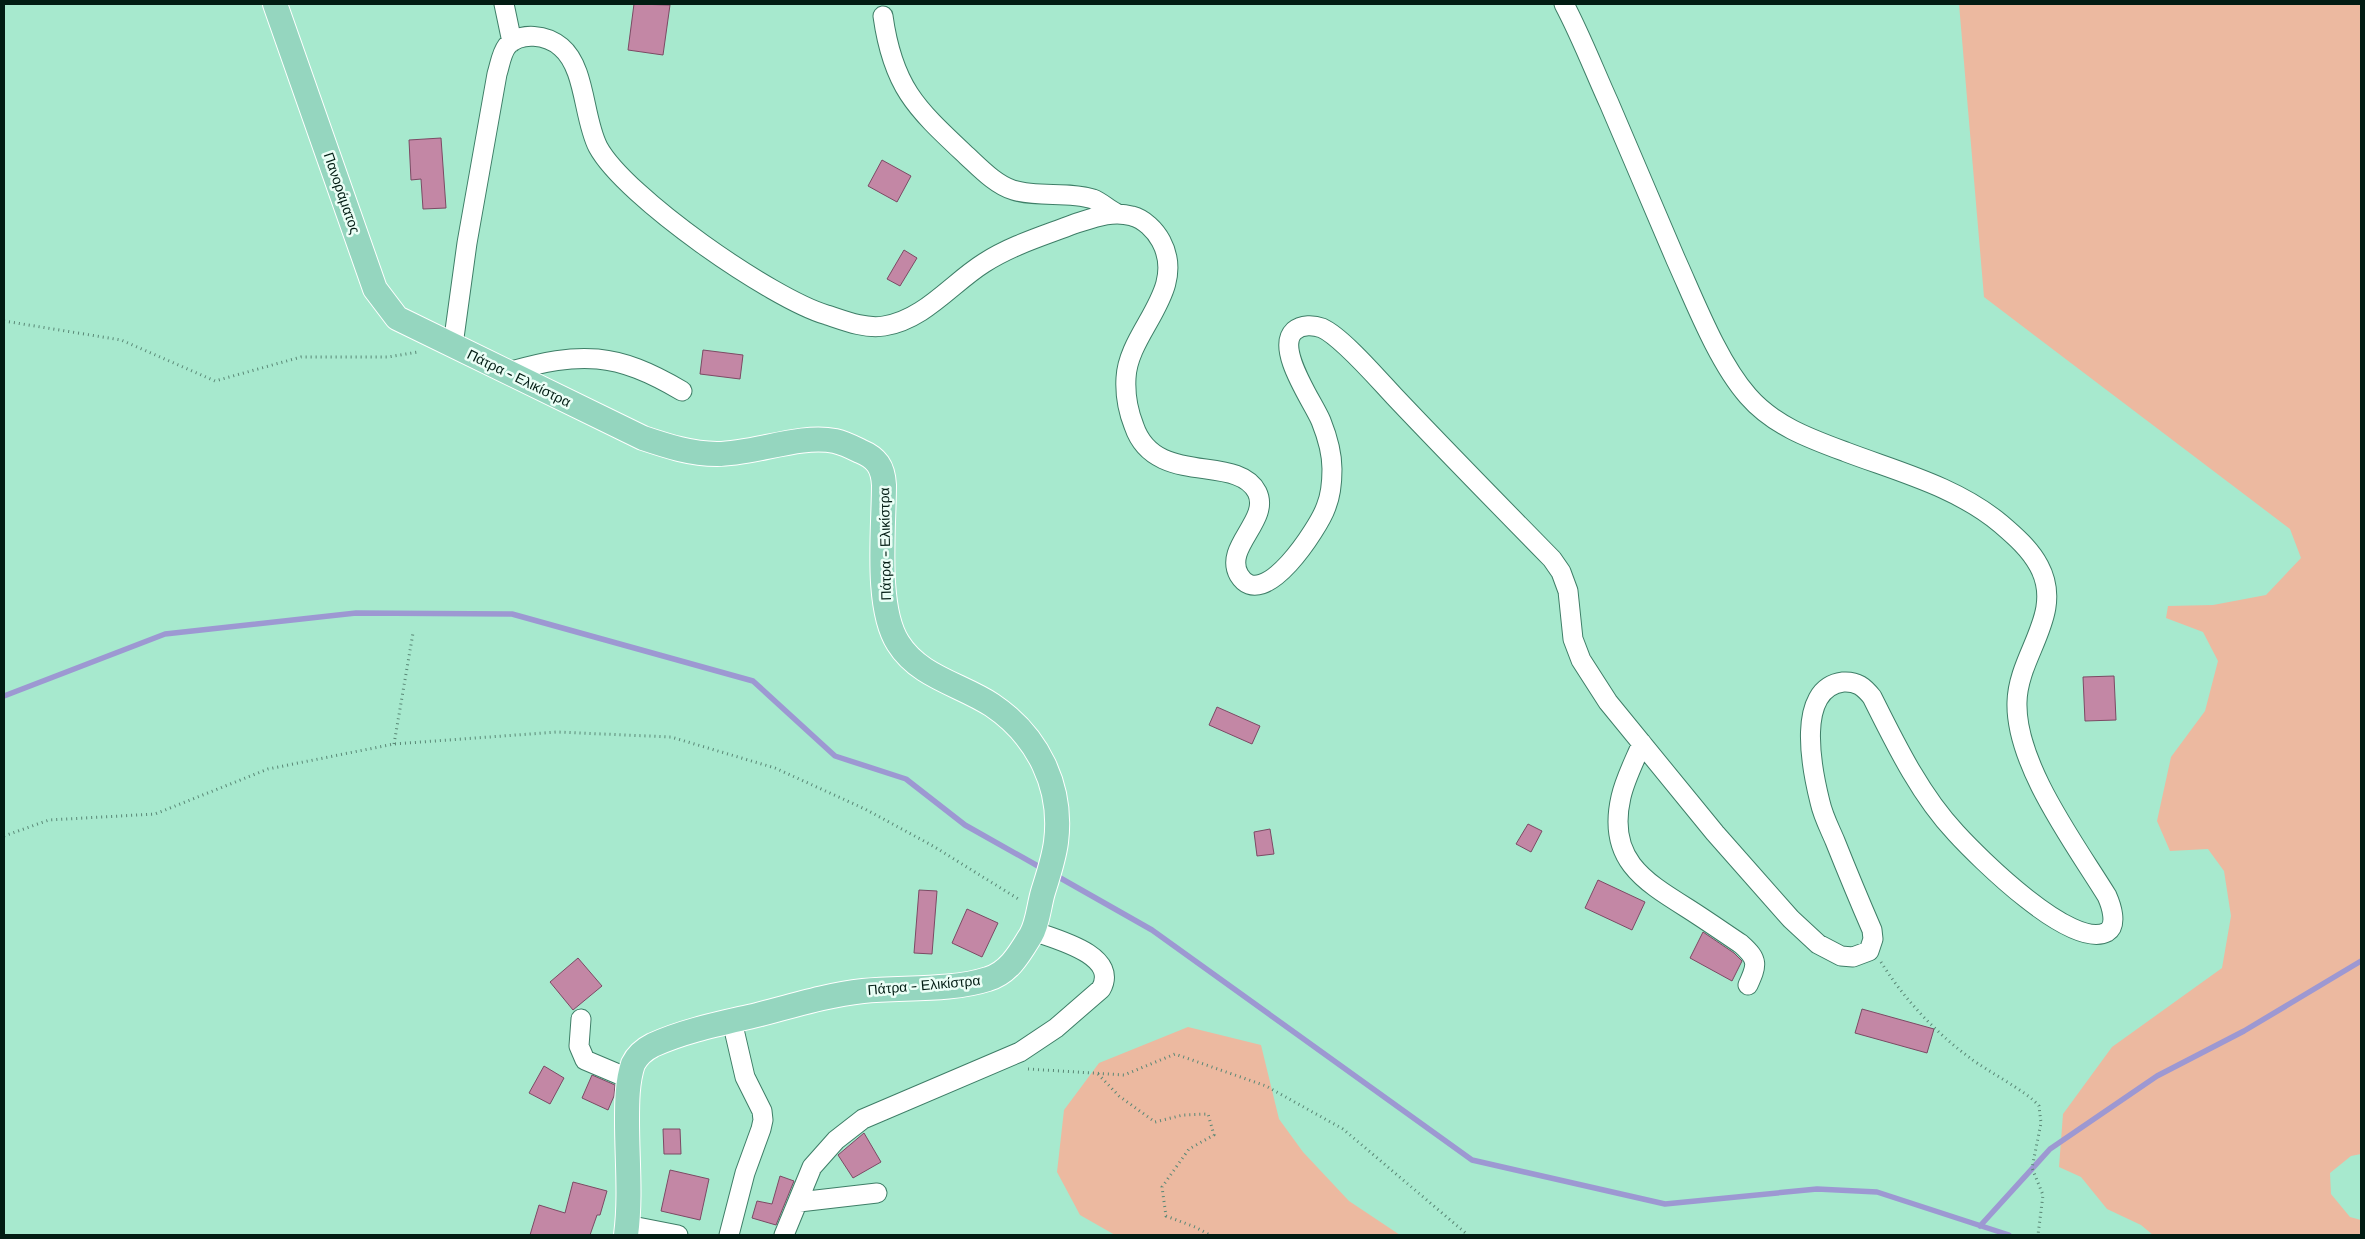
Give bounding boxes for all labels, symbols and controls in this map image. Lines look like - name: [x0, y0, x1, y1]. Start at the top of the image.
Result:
- street label: Πανοράματος: [320, 150, 363, 236]
- street label: Πάτρα - Ελικίστρα: [464, 346, 573, 411]
- street label: Πάτρα - Ελικίστρα: [876, 487, 895, 601]
- street label: Πάτρα - Ελικίστρα: [867, 972, 981, 999]

